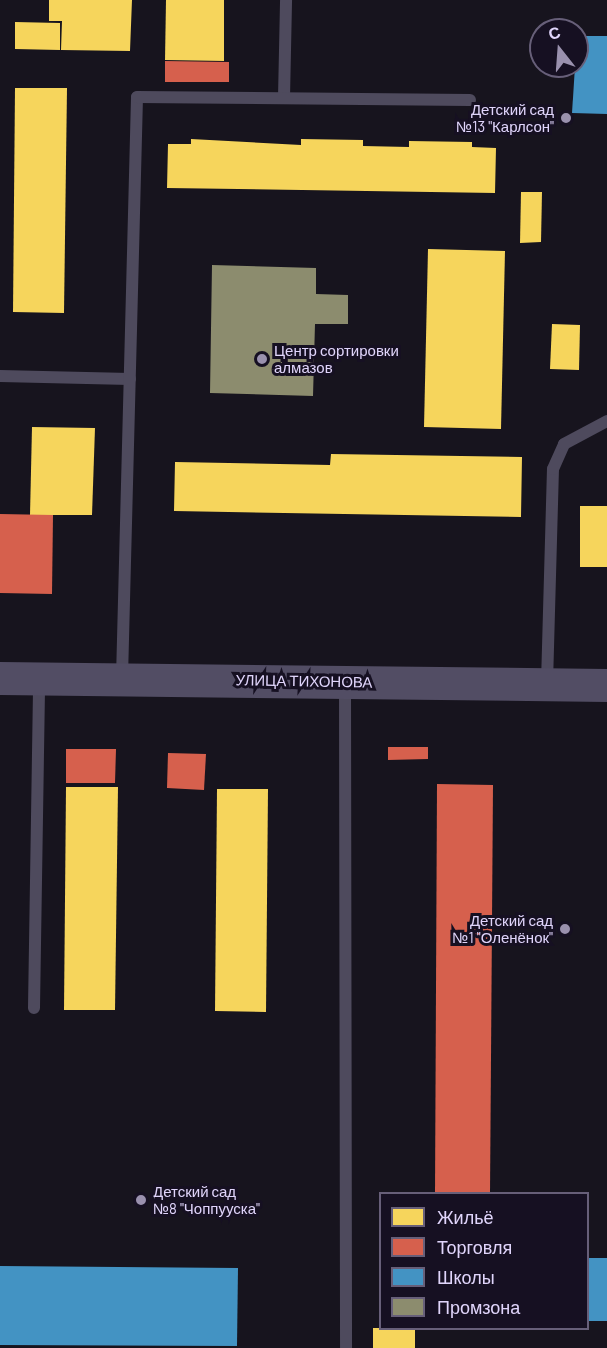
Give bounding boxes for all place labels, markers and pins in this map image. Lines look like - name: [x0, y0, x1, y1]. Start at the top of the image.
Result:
- place label: Детский сад №13 "Карлсон": [456, 100, 554, 135]
- marker: Детский сад №13 "Карлсон": [559, 111, 573, 125]
- place label: Центр сортировки алмазов: [274, 341, 399, 376]
- marker: Центр сортировки алмазов: [255, 352, 269, 366]
- place label: Детский сад №1 "Оленёнок": [452, 911, 553, 946]
- marker: Детский сад №1 "Оленёнок": [558, 922, 572, 936]
- place label: Детский сад №8 "Чоппууска": [153, 1182, 260, 1217]
- marker: Детский сад №8 "Чоппууска": [134, 1193, 148, 1207]

